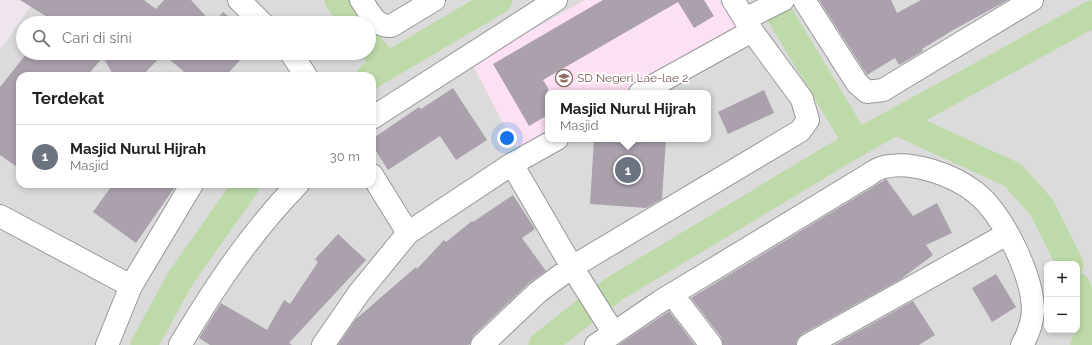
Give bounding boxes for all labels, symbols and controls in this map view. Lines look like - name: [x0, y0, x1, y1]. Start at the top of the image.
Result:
- search box: [16, 16, 376, 60]
- icon: search: [30, 27, 52, 49]
- text: Cari di sini: [62, 29, 132, 47]
- school or university icon: SD Negeri Lae-lae 2: [554, 68, 574, 88]
- place label: SD Negeri Lae-lae 2: [577, 71, 688, 85]
- text: Terdekat: [32, 88, 104, 108]
- popup: [545, 90, 711, 142]
- text: Masjid Nurul Hijrah: [560, 100, 696, 118]
- text: Masjid: [560, 118, 599, 133]
- your location: [497, 128, 517, 148]
- text: Masjid Nurul Hijrah: [70, 140, 206, 158]
- text: 1: [42, 149, 48, 164]
- text: 30 m: [330, 149, 360, 164]
- pin: 1: [615, 155, 641, 185]
- text: Masjid: [70, 158, 109, 173]
- map controls: [1044, 261, 1080, 333]
- button: +: [1044, 261, 1080, 297]
- button: −: [1044, 297, 1080, 333]

